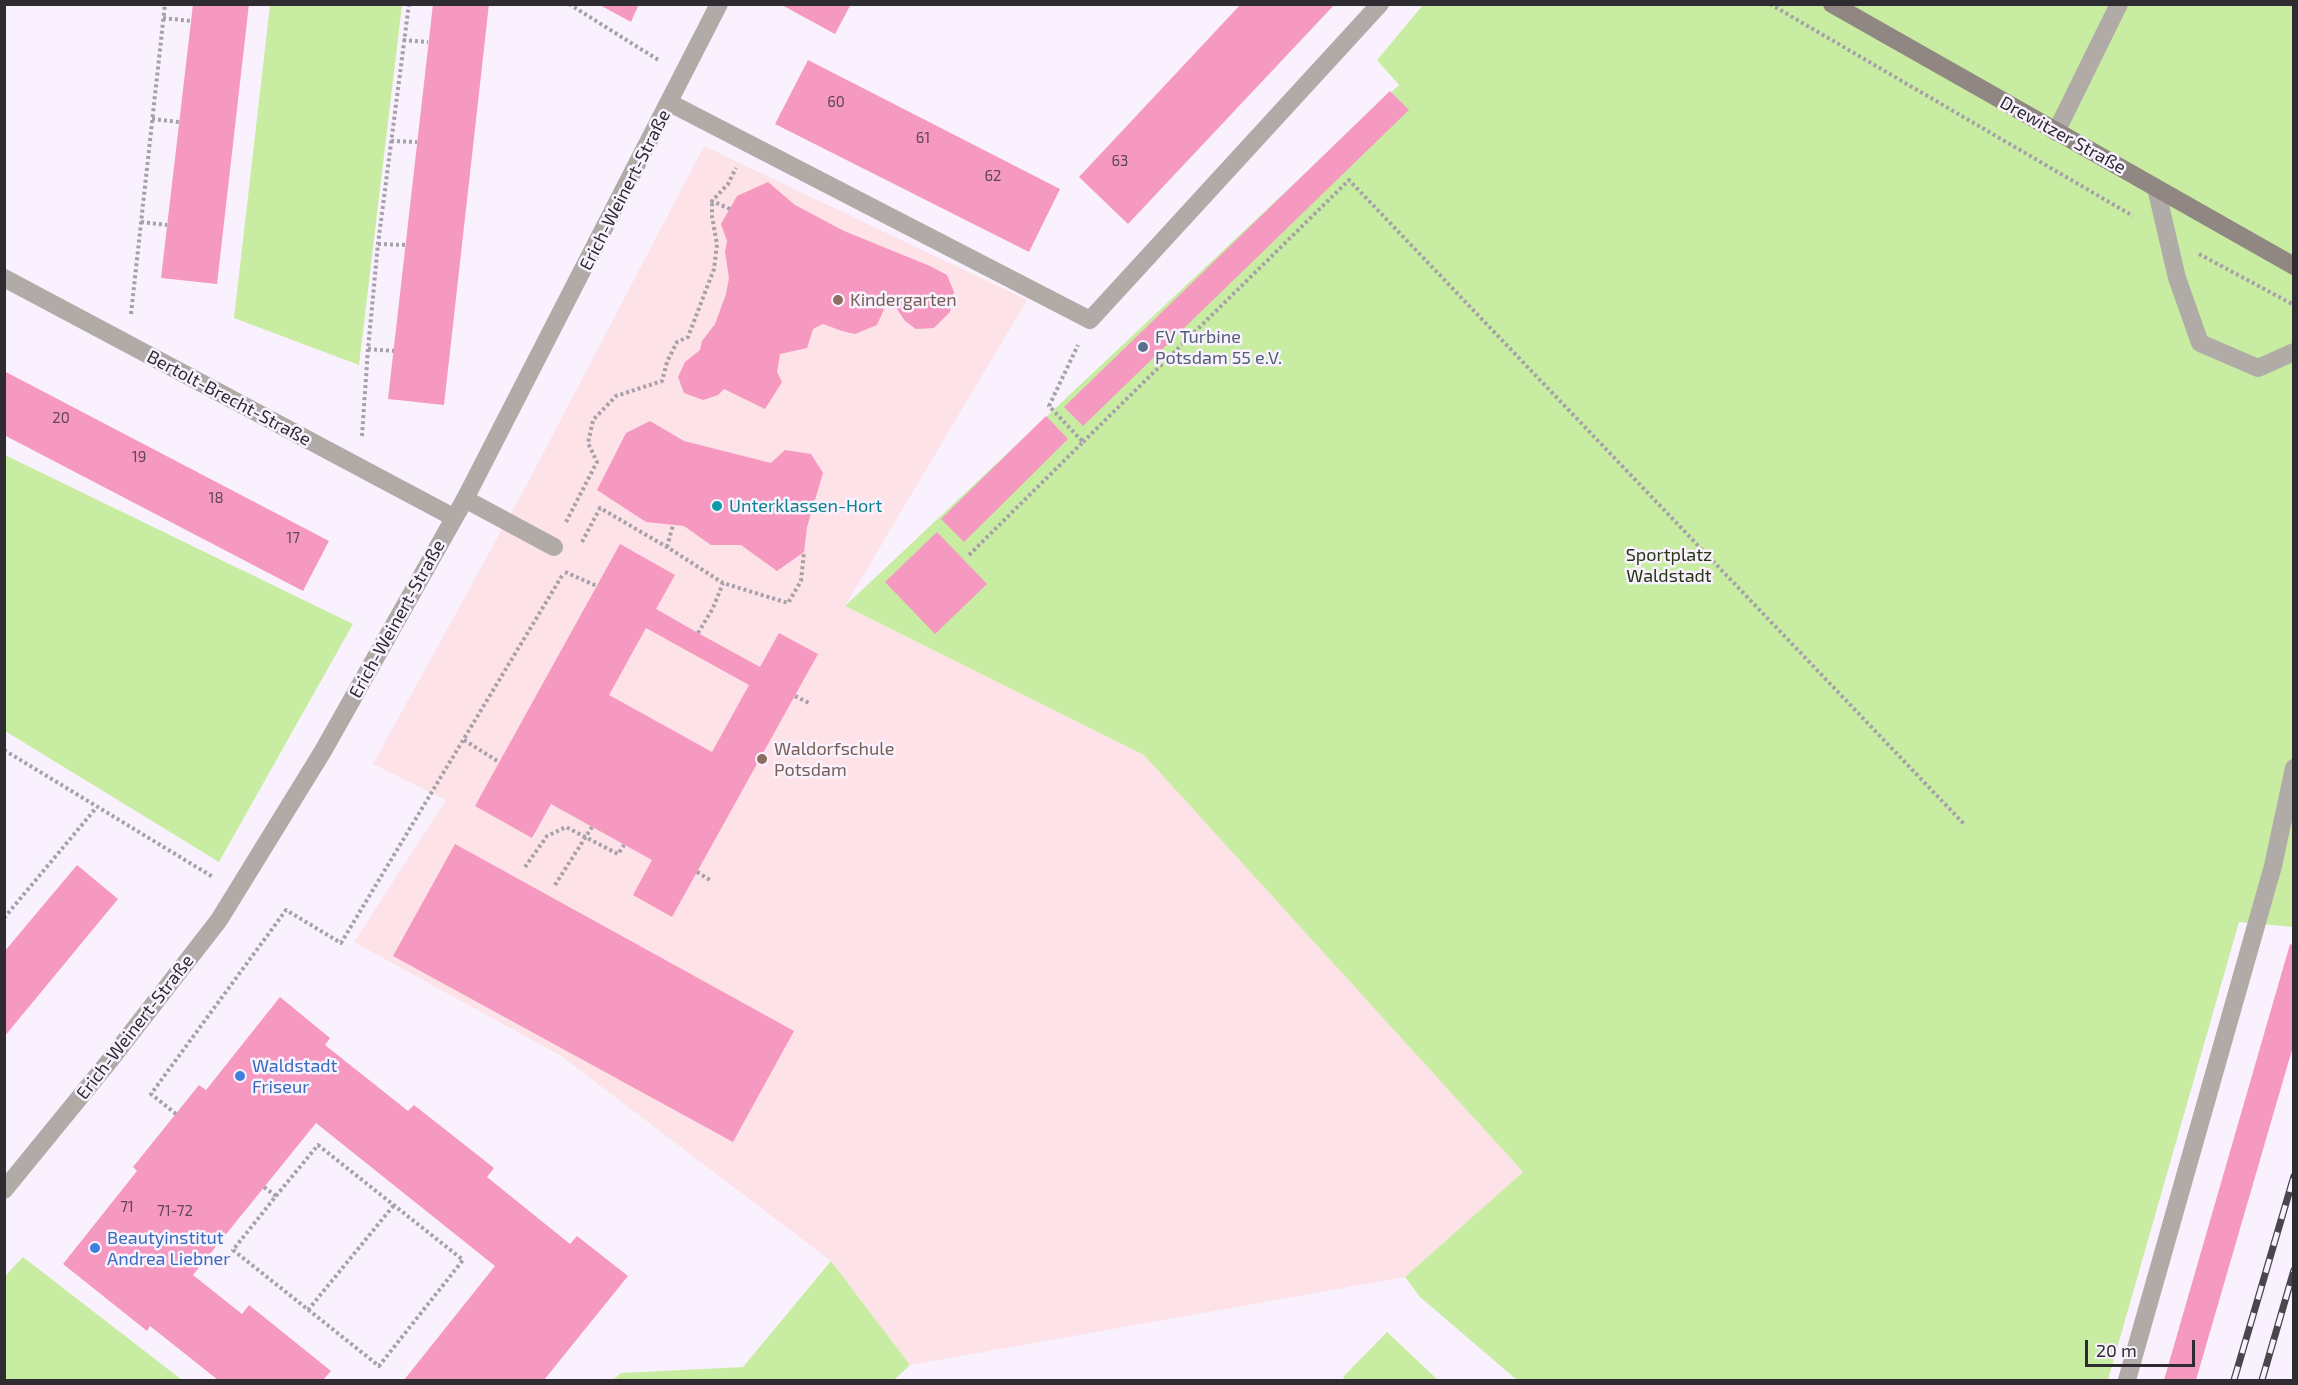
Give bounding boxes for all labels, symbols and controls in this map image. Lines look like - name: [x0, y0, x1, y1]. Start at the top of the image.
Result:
- street label: Drewitzer Straße: [1996, 91, 2130, 179]
- house number: 60: [827, 93, 845, 111]
- street label: Erich-Weinert-Straße: [575, 106, 675, 274]
- house number: 61: [916, 129, 930, 147]
- house number: 63: [1112, 152, 1128, 170]
- house number: 62: [984, 167, 1002, 185]
- place label: Kindergarten: [850, 289, 957, 311]
- marker: Kindergarten: [831, 293, 845, 307]
- place label: FV Turbine Potsdam 55 e.V.: [1155, 326, 1282, 368]
- marker: FV Turbine Potsdam 55 e.V.: [1136, 340, 1150, 354]
- street label: Bertolt-Brecht-Straße: [143, 346, 315, 450]
- house number: 20: [52, 409, 70, 427]
- house number: 19: [132, 448, 146, 466]
- house number: 18: [208, 489, 224, 507]
- place label: Unterklassen-Hort: [729, 495, 882, 517]
- marker: Unterklassen-Hort: [710, 499, 724, 513]
- house number: 17: [286, 529, 300, 547]
- street label: Erich-Weinert-Straße: [345, 536, 449, 702]
- park label: Sportplatz Waldstadt: [1626, 544, 1712, 586]
- place label: Waldorfschule Potsdam: [774, 738, 894, 780]
- marker: Waldorfschule Potsdam: [755, 752, 769, 766]
- street label: Erich-Weinert-Straße: [72, 950, 198, 1104]
- place label: Waldstadt Friseur: [252, 1055, 337, 1098]
- marker: Waldstadt Friseur: [233, 1069, 247, 1083]
- house number: 71: [120, 1198, 134, 1216]
- house number: 71-72: [157, 1202, 193, 1220]
- place label: Beautyinstitut Andrea Liebner: [107, 1227, 230, 1270]
- marker: Beautyinstitut Andrea Liebner: [88, 1241, 102, 1255]
- scale bar: [2088, 1328, 2198, 1366]
- text: 20 m: [2096, 1339, 2137, 1361]

